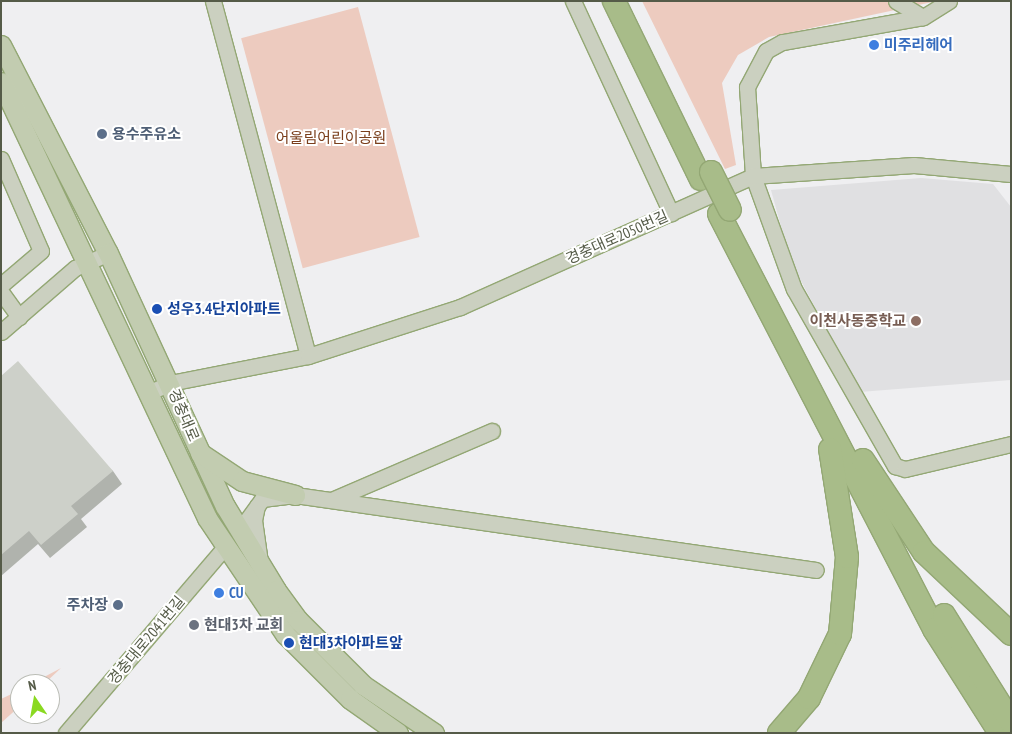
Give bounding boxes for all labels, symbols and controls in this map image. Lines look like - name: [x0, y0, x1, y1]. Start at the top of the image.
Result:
- place label: 미주리헤어: [884, 36, 953, 54]
- marker: 미주리헤어: [868, 39, 880, 51]
- place label: 용수주유소: [112, 125, 181, 143]
- marker: 용수주유소: [96, 128, 108, 140]
- park label: 어울림어린이공원: [276, 129, 386, 147]
- street label: 경충대로2050번길: [563, 206, 671, 268]
- place label: 성우3.4단지아파트: [167, 300, 281, 318]
- marker: 성우3.4단지아파트: [151, 303, 163, 315]
- place label: 이천사동중학교: [809, 312, 906, 330]
- marker: 이천사동중학교: [910, 315, 922, 327]
- street label: 경충대로: [165, 386, 203, 444]
- place label: CU: [229, 584, 244, 602]
- marker: CU: [213, 587, 225, 599]
- street label: 경충대로2041번길: [104, 592, 188, 688]
- place label: 주차장: [67, 596, 108, 614]
- marker: 주차장: [112, 599, 124, 611]
- place label: 현대3차 교회: [204, 616, 283, 634]
- marker: 현대3차 교회: [188, 619, 200, 631]
- place label: 현대3차아파트앞: [299, 634, 403, 652]
- marker: 현대3차아파트앞: [283, 637, 295, 649]
- north arrow: [10, 674, 60, 724]
- text: N: [27, 676, 38, 695]

